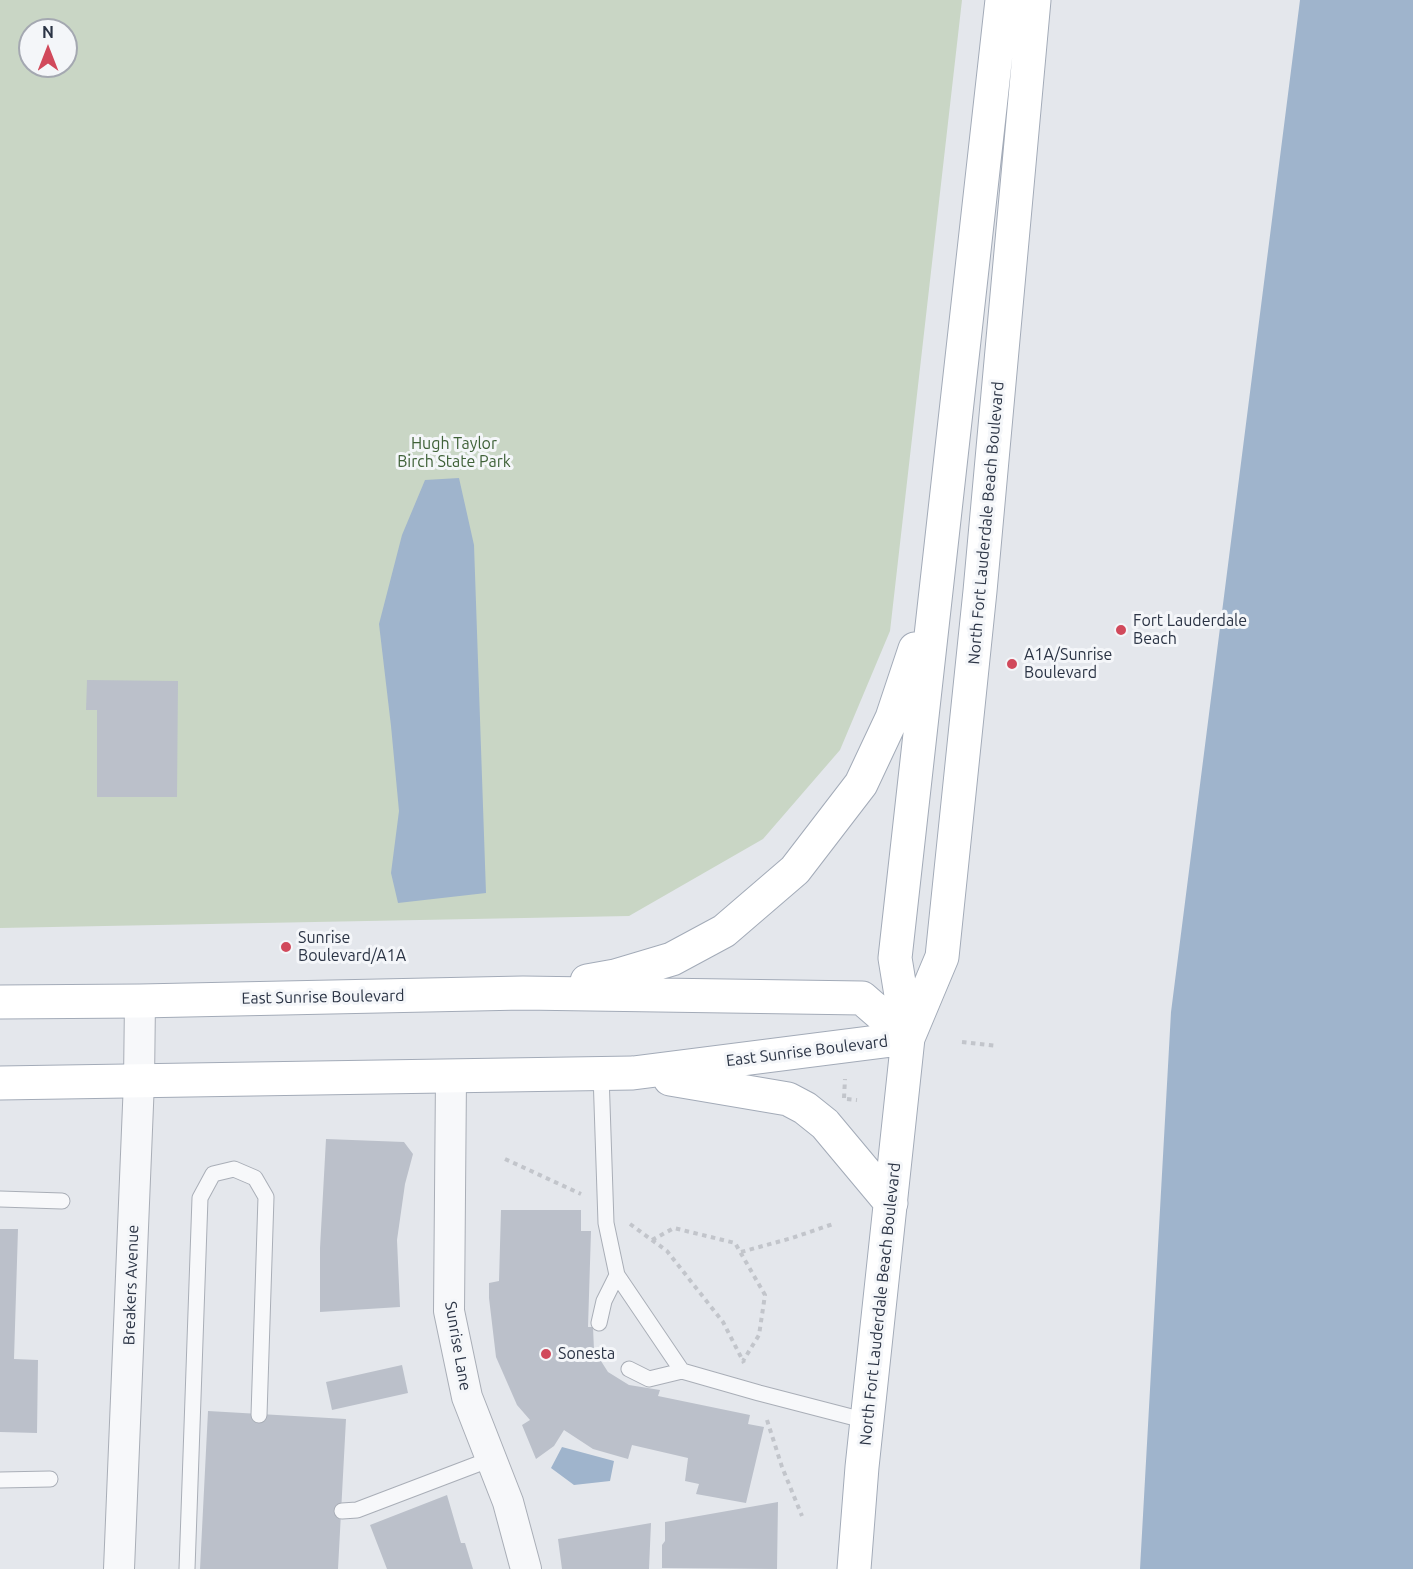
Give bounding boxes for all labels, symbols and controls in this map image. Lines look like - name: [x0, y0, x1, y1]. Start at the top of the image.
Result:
- north arrow: [18, 18, 78, 78]
- text: N: [42, 23, 54, 41]
- street label: North Fort Lauderdale Beach Boulevard: [964, 381, 1008, 665]
- park label: Hugh Taylor Birch State Park: [397, 434, 511, 472]
- place label: Fort Lauderdale Beach: [1133, 611, 1247, 649]
- marker: Fort Lauderdale Beach: [1114, 623, 1128, 637]
- place label: A1A/Sunrise Boulevard: [1024, 645, 1112, 683]
- marker: A1A/Sunrise Boulevard: [1005, 657, 1019, 671]
- place label: Sunrise Boulevard/A1A: [298, 928, 406, 966]
- marker: Sunrise Boulevard/A1A: [279, 940, 293, 954]
- street label: East Sunrise Boulevard: [241, 986, 405, 1008]
- street label: East Sunrise Boulevard: [725, 1032, 889, 1070]
- street label: North Fort Lauderdale Beach Boulevard: [856, 1162, 904, 1446]
- street label: Breakers Avenue: [119, 1224, 143, 1346]
- street label: Sunrise Lane: [441, 1300, 475, 1392]
- place label: Sonesta: [558, 1344, 615, 1364]
- marker: Sonesta: [539, 1347, 553, 1361]

